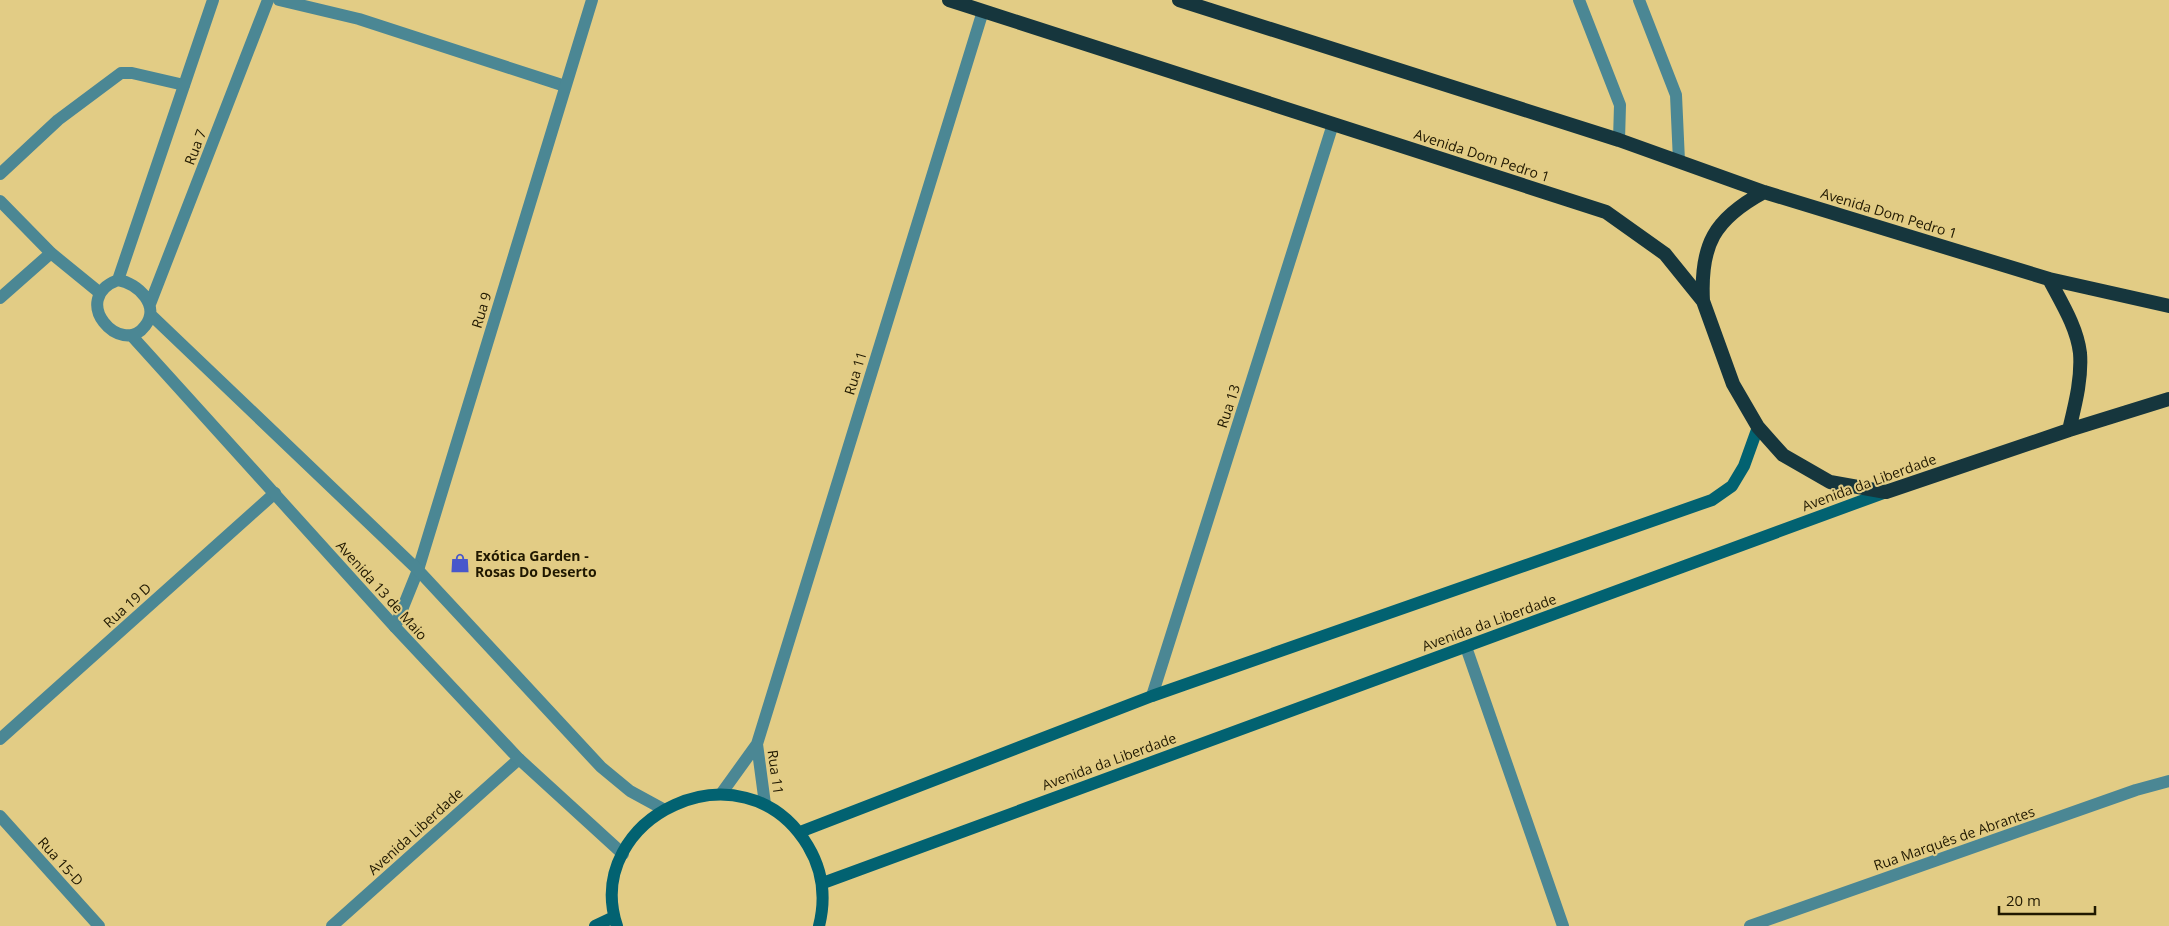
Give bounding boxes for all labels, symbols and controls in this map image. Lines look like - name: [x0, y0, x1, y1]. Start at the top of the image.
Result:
- street label: Avenida Dom Pedro 1: [1412, 124, 1552, 186]
- street label: Rua 7: [180, 126, 210, 168]
- street label: Avenida Dom Pedro 1: [1819, 183, 1959, 243]
- street label: Rua 9: [467, 290, 495, 330]
- street label: Rua 11: [839, 349, 871, 397]
- street label: Rua 13: [1212, 382, 1244, 430]
- street label: Avenida da Liberdade: [1799, 449, 1939, 515]
- street label: Avenida 13 de Maio: [332, 536, 432, 644]
- place label: Exótica Garden - Rosas Do Deserto: [475, 546, 597, 581]
- shop icon: Exótica Garden - Rosas Do Deserto: [449, 552, 471, 574]
- street label: Rua 19 D: [99, 578, 155, 632]
- street label: Avenida da Liberdade: [1419, 589, 1559, 655]
- street label: Avenida da Liberdade: [1039, 728, 1179, 794]
- street label: Rua 11: [763, 749, 789, 795]
- street label: Avenida Liberdade: [363, 783, 467, 879]
- street label: Rua Marquês de Abrantes: [1871, 801, 2037, 875]
- street label: Rua 15-D: [34, 833, 88, 889]
- scale bar: [1999, 884, 2095, 916]
- text: 20 m: [2006, 890, 2041, 910]

